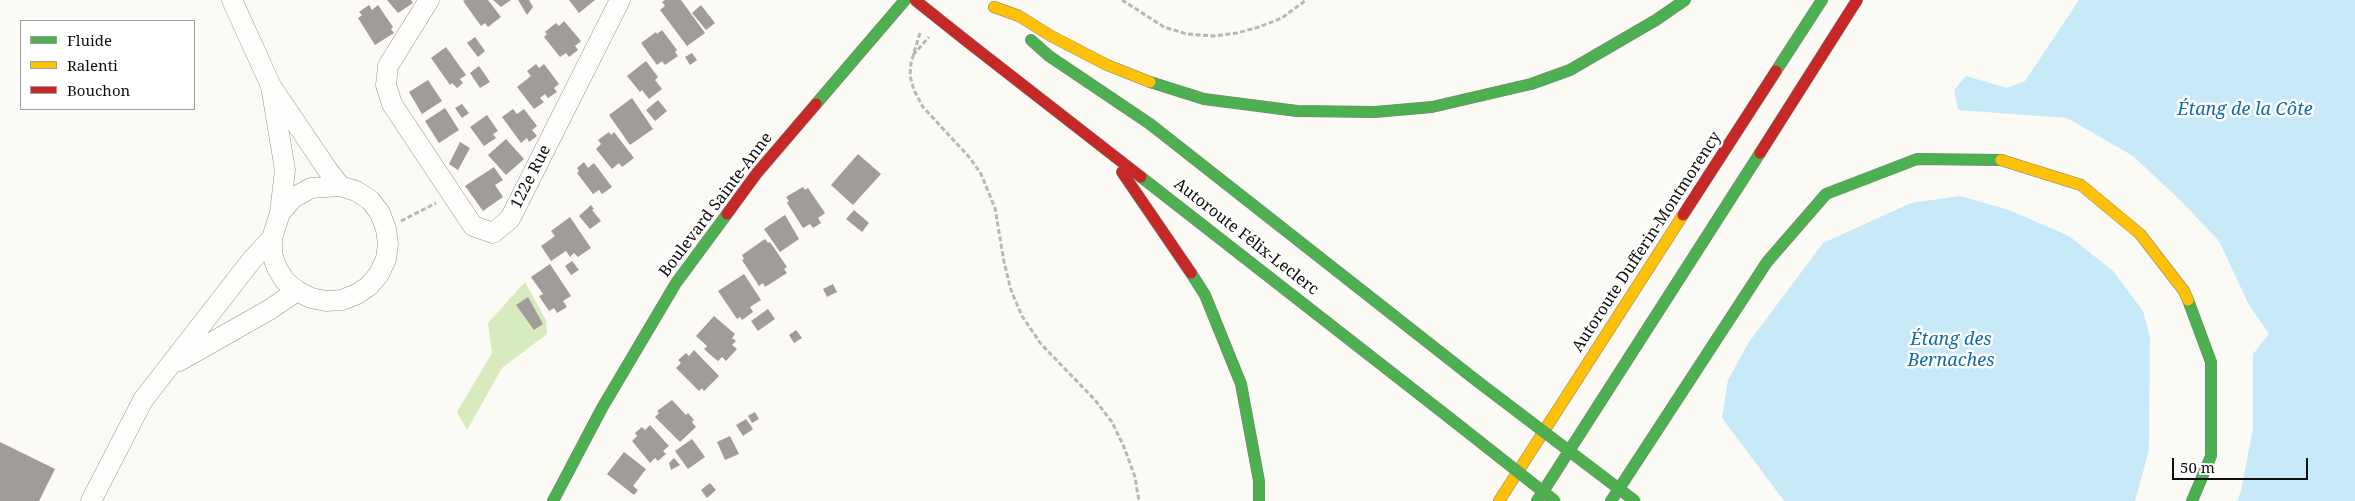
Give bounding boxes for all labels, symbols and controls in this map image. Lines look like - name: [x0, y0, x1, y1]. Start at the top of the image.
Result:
- legend: [20, 20, 195, 110]
- text: Fluide: [67, 30, 112, 50]
- text: Ralenti: [67, 55, 118, 75]
- text: Bouchon: [67, 80, 130, 100]
- water label: Étang de la Côte: [2177, 99, 2313, 121]
- street label: Autoroute Dufferin-Montmorency: [1568, 128, 1726, 356]
- street label: Boulevard Sainte-Anne: [655, 129, 777, 281]
- street label: 122e Rue: [507, 142, 555, 212]
- street label: Autoroute Félix-Leclerc: [1170, 175, 1322, 299]
- water label: Étang des Bernaches: [1907, 329, 1995, 372]
- scale bar: [2175, 448, 2311, 480]
- text: 50 m: [2180, 457, 2215, 477]

